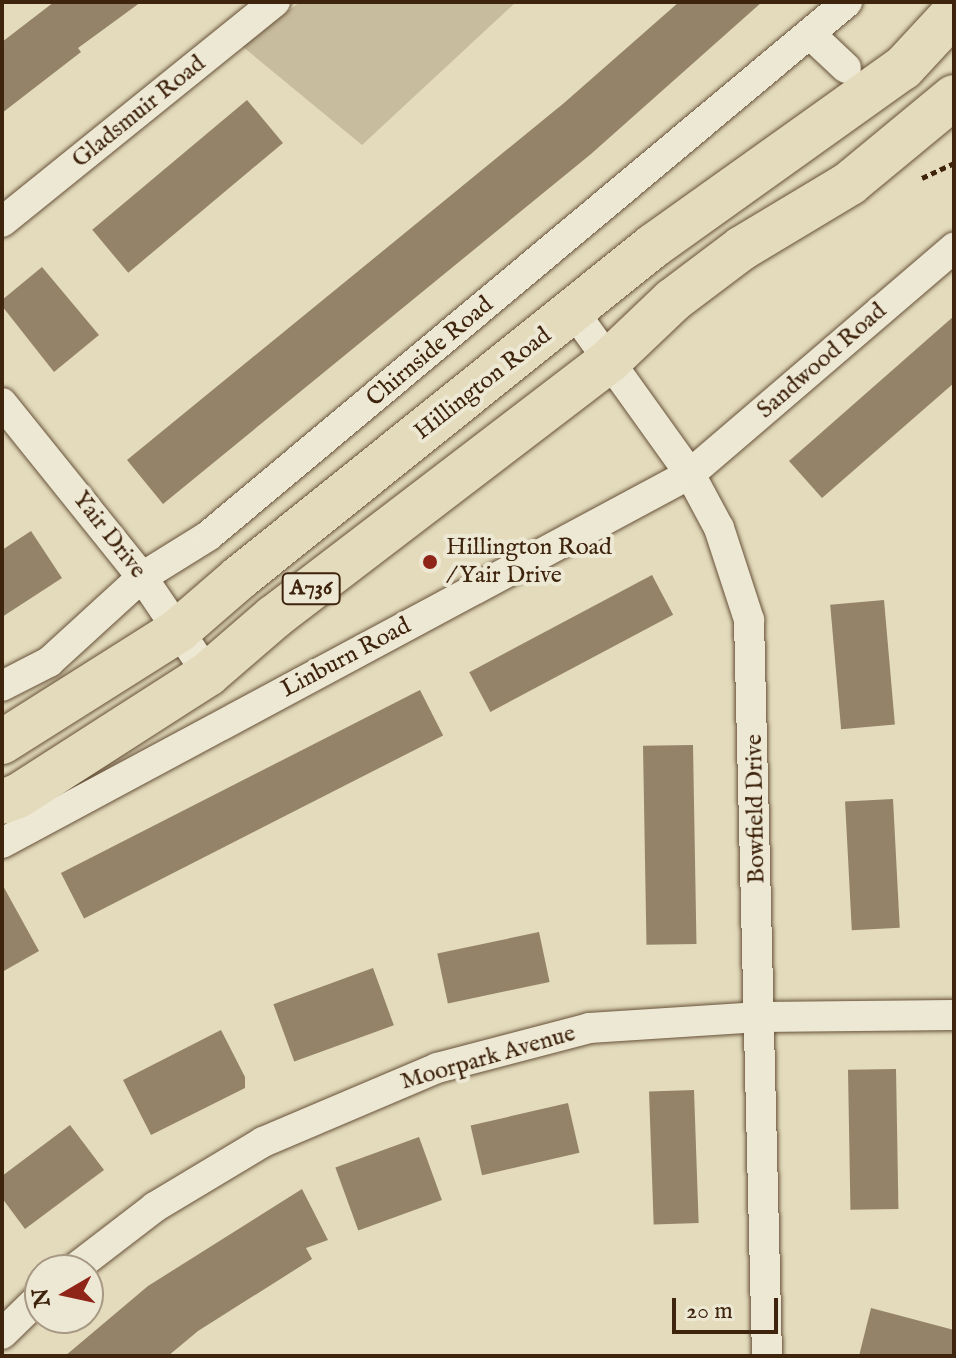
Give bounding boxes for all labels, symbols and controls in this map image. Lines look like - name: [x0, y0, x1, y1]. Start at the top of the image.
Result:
- street label: Gladsmuir Road: [67, 50, 211, 174]
- street label: Chirnside Road: [361, 291, 499, 413]
- street label: Sandwood Road: [752, 297, 892, 425]
- street label: Hillington Road: [409, 322, 557, 446]
- street label: Yair Drive: [66, 486, 152, 584]
- place label: Hillington Road / Yair Drive: [446, 534, 612, 590]
- marker: Hillington Road / Yair Drive: [421, 553, 439, 571]
- road number: A736: [281, 571, 341, 607]
- street label: Linburn Road: [276, 612, 416, 704]
- street label: Bowfield Drive: [740, 734, 772, 884]
- street label: Moorpark Avenue: [397, 1019, 579, 1097]
- north arrow: [24, 1254, 104, 1334]
- scale bar: [676, 1282, 782, 1332]
- text: N: [27, 1286, 58, 1309]
- text: 20 m: [686, 1296, 733, 1327]

